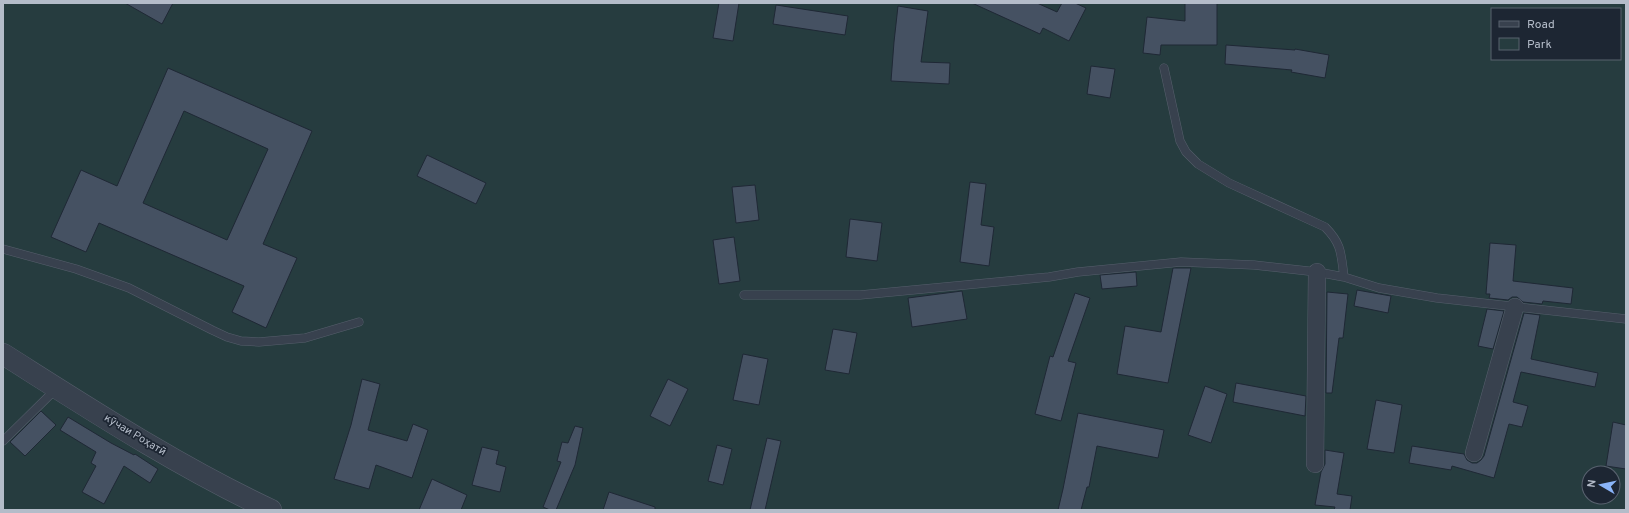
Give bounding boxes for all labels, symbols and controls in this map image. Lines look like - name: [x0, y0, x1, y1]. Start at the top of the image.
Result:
- legend: [1491, 8, 1621, 60]
- text: Road: [1527, 17, 1555, 33]
- text: Park: [1527, 37, 1552, 53]
- street label: кӯчаи Роҳатӣ: [101, 411, 169, 459]
- north arrow: [1581, 465, 1621, 505]
- text: N: [1585, 479, 1600, 489]

